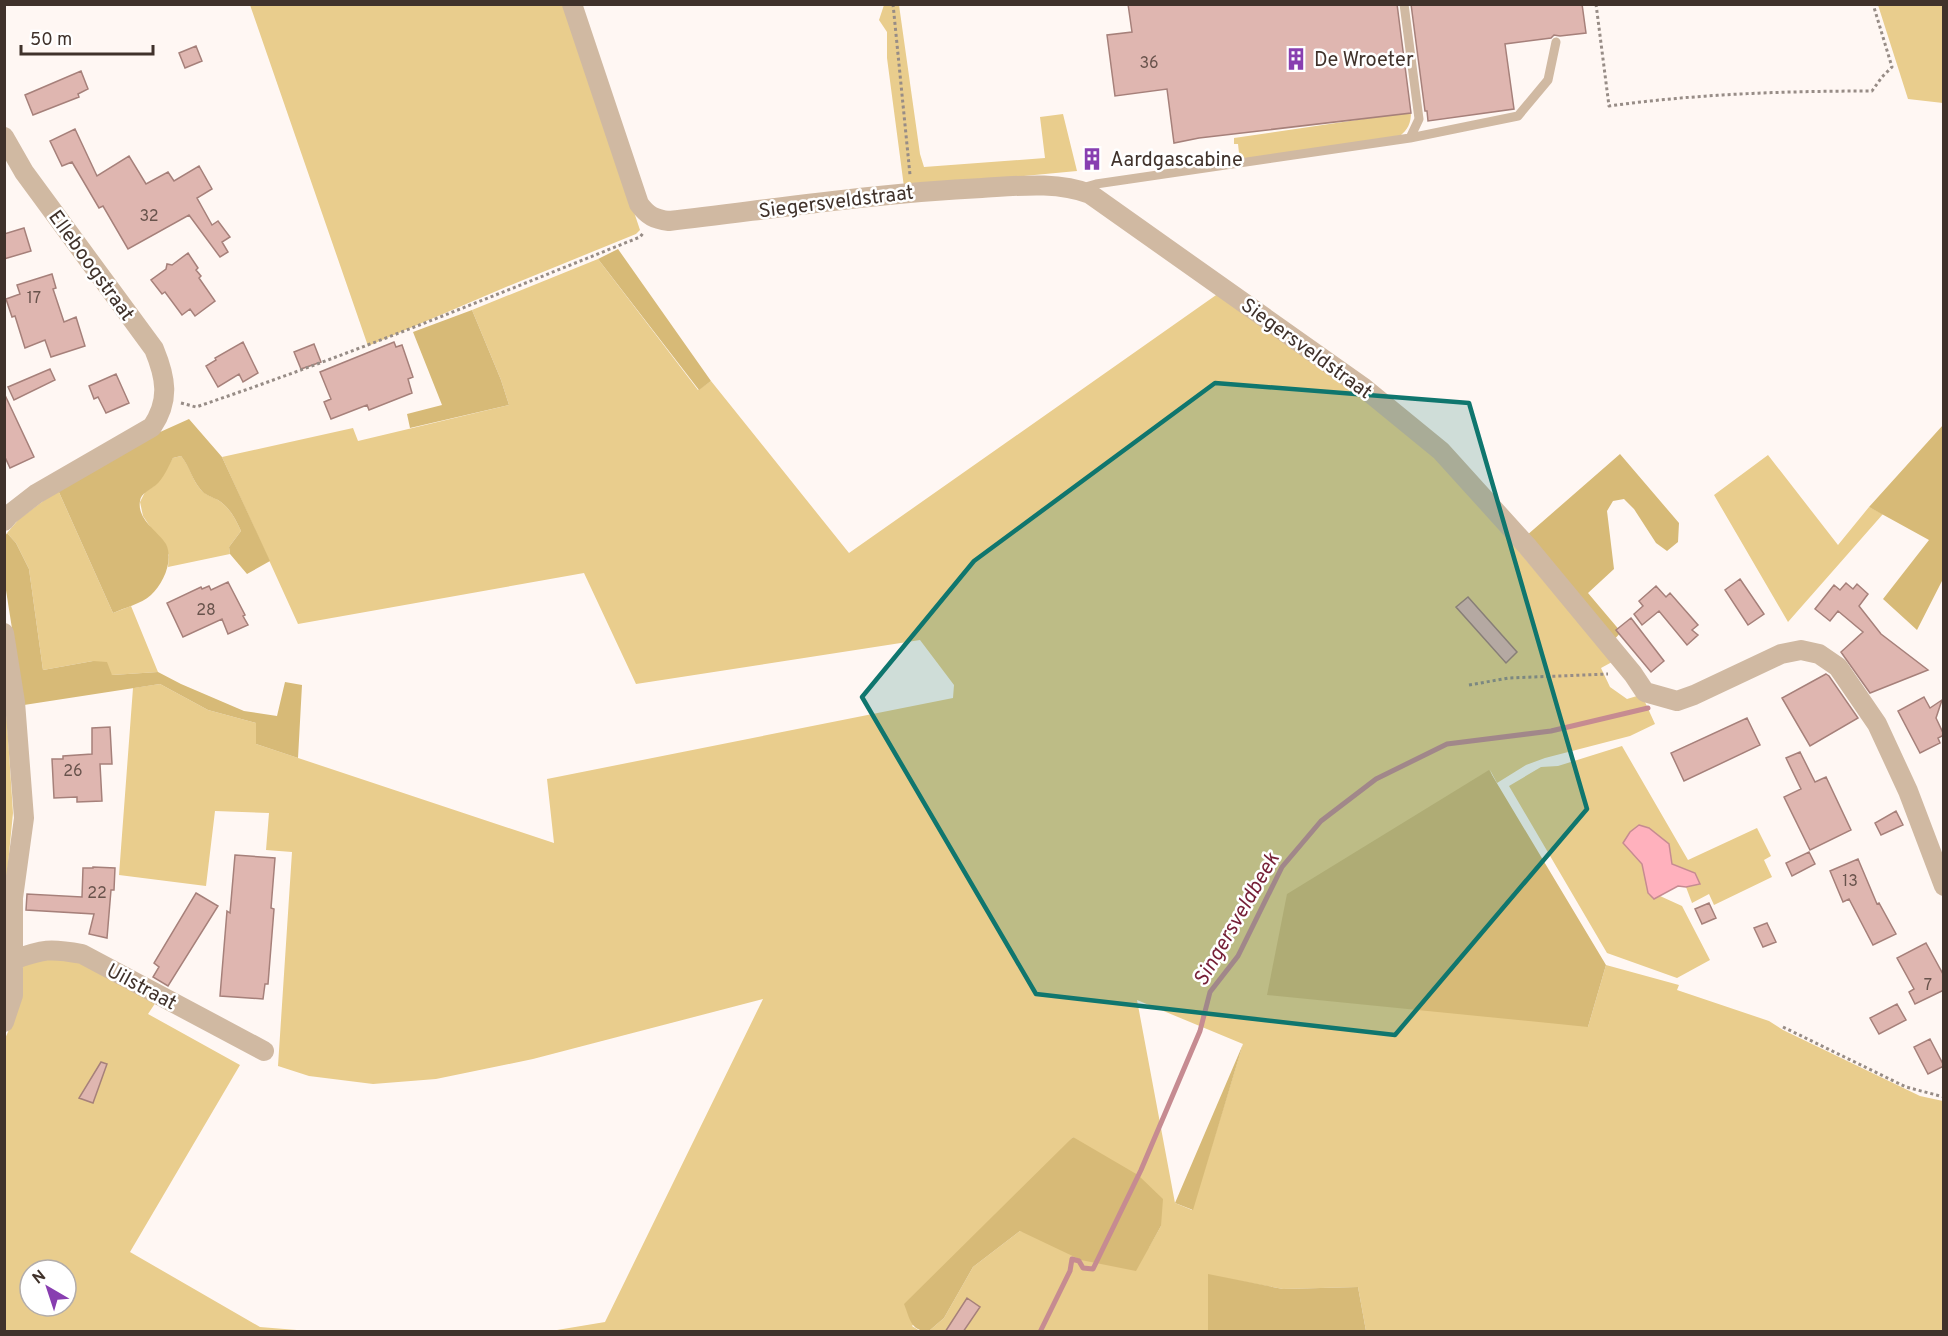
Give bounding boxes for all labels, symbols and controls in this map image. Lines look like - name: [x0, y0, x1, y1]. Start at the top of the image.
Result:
- scale bar: [21, 18, 153, 56]
- text: 50 m: [30, 29, 72, 52]
- building icon: De Wroeter: [1283, 46, 1309, 72]
- place label: De Wroeter: [1314, 48, 1414, 74]
- house number: 36: [1139, 54, 1159, 74]
- building icon: Aardgascabine: [1079, 146, 1105, 172]
- place label: Aardgascabine: [1110, 148, 1243, 174]
- street label: Siegersveldstraat: [757, 181, 915, 225]
- street label: Elleboogstraat: [41, 206, 139, 327]
- house number: 32: [139, 207, 159, 227]
- house number: 17: [27, 289, 41, 309]
- street label: Siegersveldstraat: [1235, 293, 1377, 406]
- house number: 28: [196, 601, 216, 621]
- house number: 26: [63, 762, 83, 782]
- water label: Singersveldbeek: [1188, 848, 1287, 991]
- house number: 13: [1842, 872, 1858, 892]
- house number: 22: [87, 884, 107, 904]
- street label: Uilstraat: [101, 958, 181, 1017]
- house number: 7: [1924, 976, 1932, 996]
- north arrow: [18, 1258, 78, 1318]
- text: N: [29, 1267, 51, 1289]

